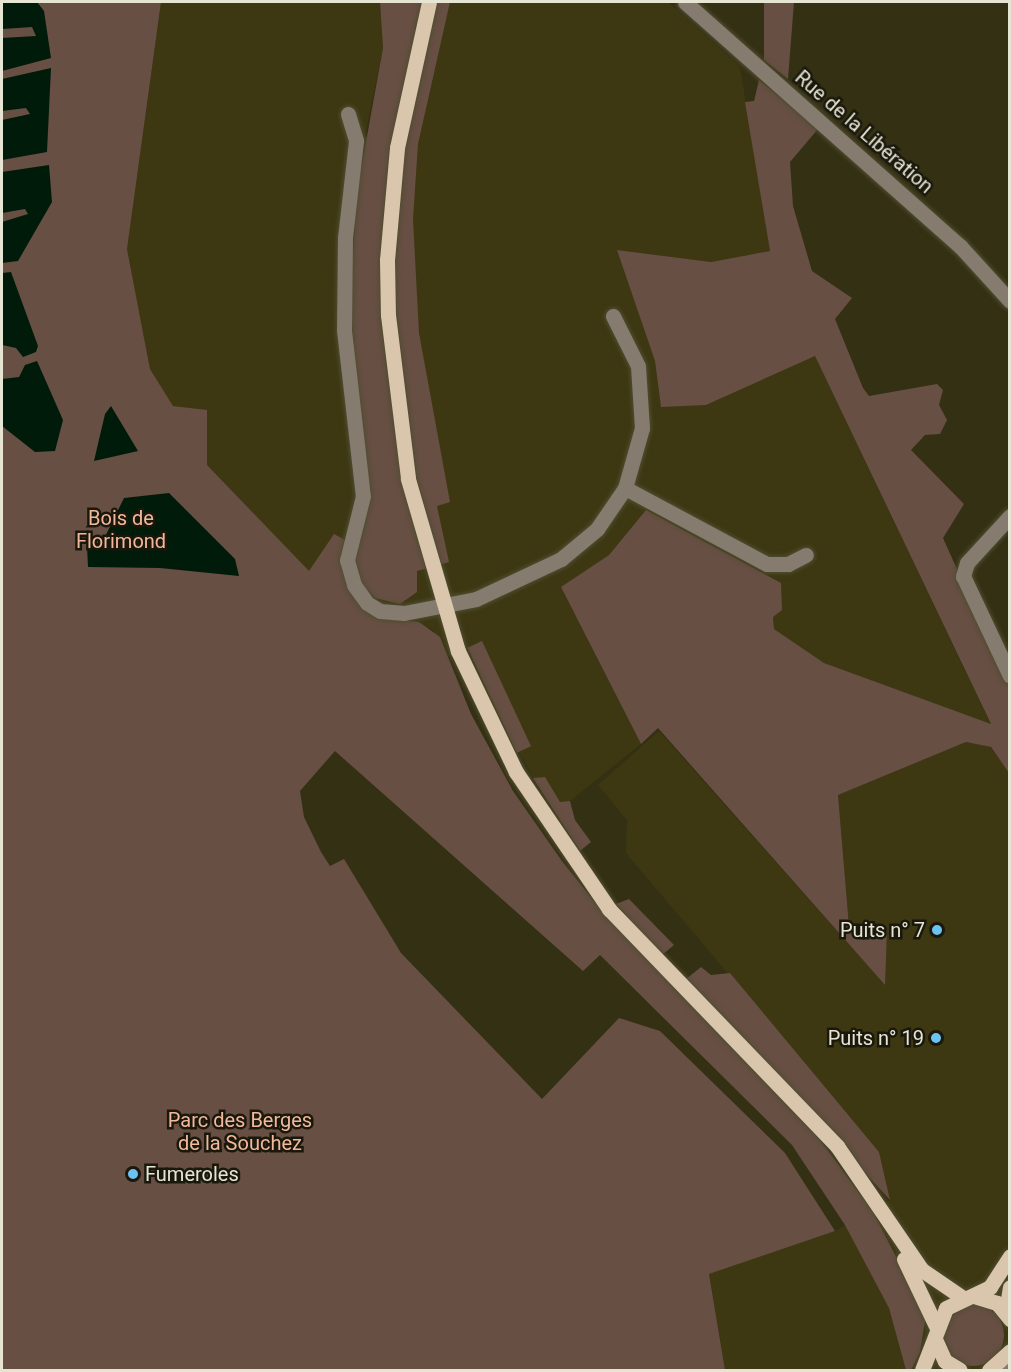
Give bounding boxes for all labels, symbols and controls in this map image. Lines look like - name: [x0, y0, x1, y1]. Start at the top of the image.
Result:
- street label: Rue de la Libération: [790, 66, 938, 198]
- park label: Bois de Florimond: [76, 506, 166, 553]
- place label: Puits n° 7: [840, 918, 925, 942]
- marker: Puits n° 7: [930, 923, 944, 937]
- place label: Puits n° 19: [828, 1026, 924, 1050]
- marker: Puits n° 19: [929, 1031, 943, 1045]
- park label: Parc des Berges de la Souchez: [168, 1108, 312, 1155]
- place label: Fumeroles: [145, 1162, 239, 1186]
- marker: Fumeroles: [126, 1167, 140, 1181]

